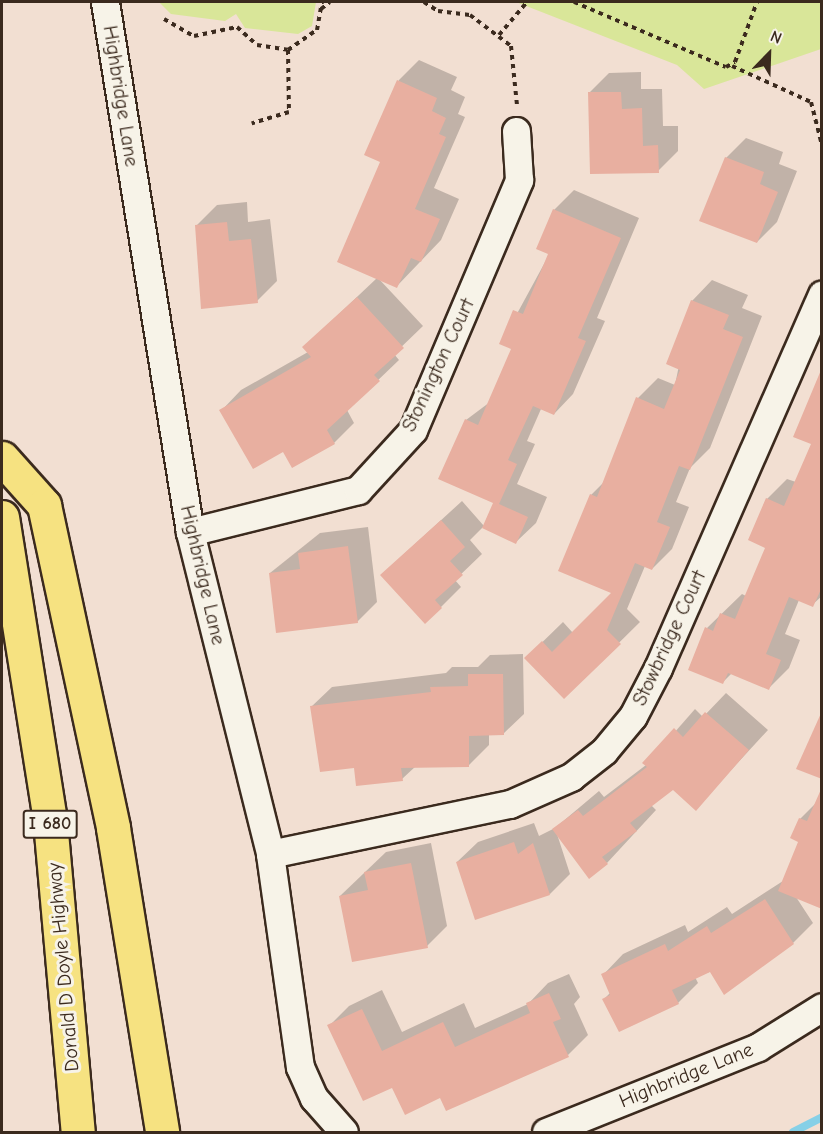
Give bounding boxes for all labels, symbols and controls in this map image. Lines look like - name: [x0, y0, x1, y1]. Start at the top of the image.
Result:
- street label: Highbridge Lane: [98, 24, 144, 168]
- north arrow: [739, 24, 799, 84]
- text: N: [768, 27, 784, 48]
- street label: Stonington Court: [397, 295, 479, 435]
- street label: Highbridge Lane: [175, 503, 231, 647]
- street label: Stowbridge Court: [627, 567, 711, 709]
- road number: I 680: [22, 809, 78, 839]
- street label: Donald D Doyle Highway: [42, 861, 84, 1073]
- street label: Highbridge Lane: [615, 1037, 757, 1113]

